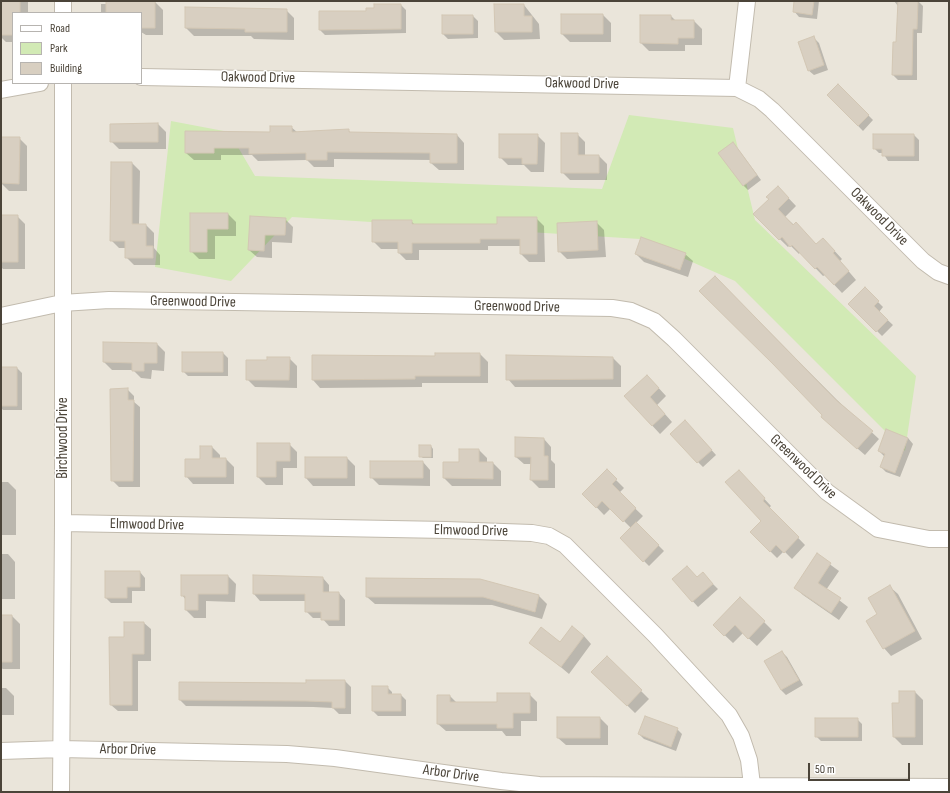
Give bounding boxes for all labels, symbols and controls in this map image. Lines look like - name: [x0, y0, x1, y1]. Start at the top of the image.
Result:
- legend: [12, 12, 142, 84]
- text: Road: [50, 21, 70, 36]
- text: Park: [50, 41, 68, 56]
- text: Building: [50, 61, 82, 76]
- street label: Oakwood Drive: [221, 68, 295, 88]
- street label: Oakwood Drive: [545, 74, 619, 94]
- street label: Oakwood Drive: [846, 184, 912, 250]
- street label: Greenwood Drive: [150, 292, 236, 312]
- street label: Greenwood Drive: [474, 297, 560, 317]
- street label: Birchwood Drive: [54, 397, 72, 479]
- street label: Greenwood Drive: [766, 431, 840, 503]
- street label: Elmwood Drive: [110, 515, 184, 535]
- street label: Elmwood Drive: [434, 521, 508, 541]
- street label: Arbor Drive: [100, 741, 156, 759]
- scale bar: [810, 755, 912, 781]
- street label: Arbor Drive: [422, 761, 480, 787]
- text: 50 m: [815, 762, 835, 777]

